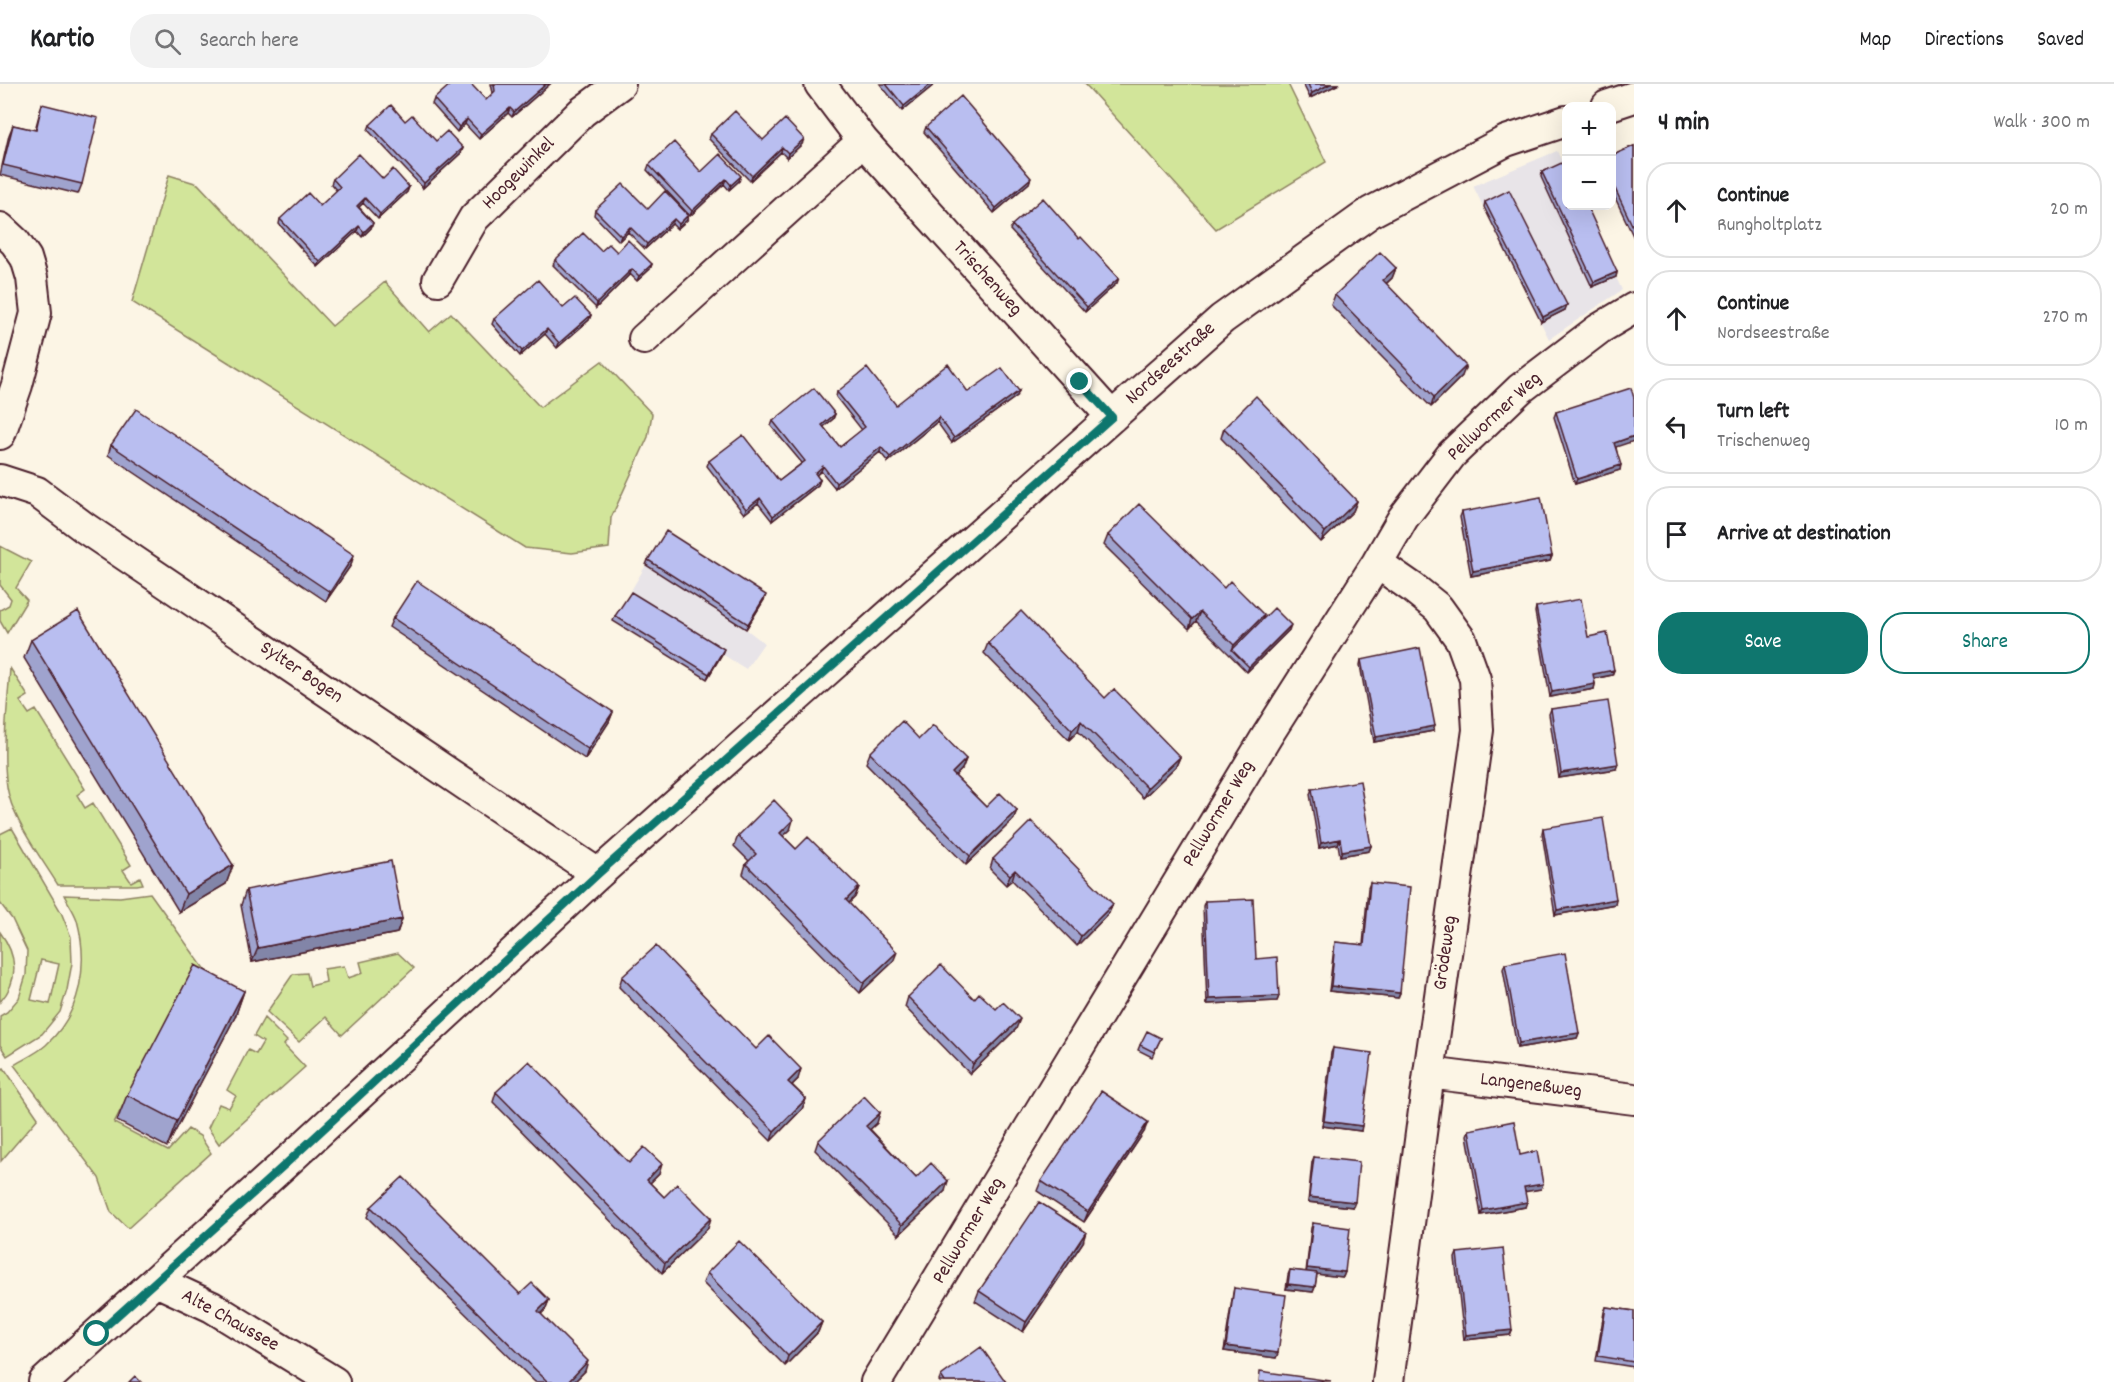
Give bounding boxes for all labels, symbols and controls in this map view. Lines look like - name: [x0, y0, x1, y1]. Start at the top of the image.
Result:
- search box: [130, 14, 550, 68]
- text: Kartio: [30, 21, 94, 61]
- icon: search: [151, 25, 184, 58]
- text: Search here: [199, 26, 299, 57]
- text: Map: [1860, 26, 1891, 56]
- text: Directions: [1924, 26, 2004, 56]
- text: Saved: [2037, 26, 2084, 56]
- map controls: [1562, 102, 1616, 210]
- button: +: [1562, 102, 1616, 156]
- text: 4 min: [1658, 105, 1709, 142]
- text: Walk · 300 m: [1993, 109, 2090, 137]
- street label: Hoogewinkel: [476, 131, 562, 217]
- button: −: [1562, 156, 1616, 210]
- text: Continue: [1717, 181, 1789, 212]
- icon: ahead: [1660, 194, 1693, 227]
- text: 20 m: [2050, 196, 2088, 224]
- text: Rungholtplatz: [1717, 212, 1822, 240]
- street label: Trischenweg: [945, 235, 1029, 323]
- text: Continue: [1717, 289, 1789, 320]
- icon: ahead: [1660, 302, 1693, 335]
- text: 270 m: [2042, 304, 2088, 332]
- street label: Nordseestraße: [1120, 316, 1222, 412]
- text: Nordseestraße: [1717, 320, 1830, 348]
- street label: Pellwormer Weg: [1442, 366, 1548, 468]
- route end: [1066, 368, 1092, 394]
- text: Turn left: [1717, 397, 1789, 428]
- icon: left: [1660, 410, 1693, 443]
- text: 10 m: [2054, 412, 2088, 440]
- text: Trischenweg: [1717, 428, 1810, 456]
- icon: arrive: [1660, 518, 1693, 551]
- text: Arrive at destination: [1717, 519, 1891, 550]
- button: Save: [1658, 612, 1868, 674]
- button: Share: [1880, 612, 2090, 674]
- street label: Sylter Bogen: [254, 635, 348, 711]
- street label: Pellwormer Weg: [1176, 755, 1262, 873]
- street label: Grödeweg: [1427, 914, 1465, 992]
- street label: Langeneßweg: [1479, 1066, 1583, 1106]
- street label: Pellwormer Weg: [926, 1172, 1012, 1290]
- street label: Alte Chaussee: [176, 1283, 284, 1360]
- route start: [83, 1320, 109, 1346]

